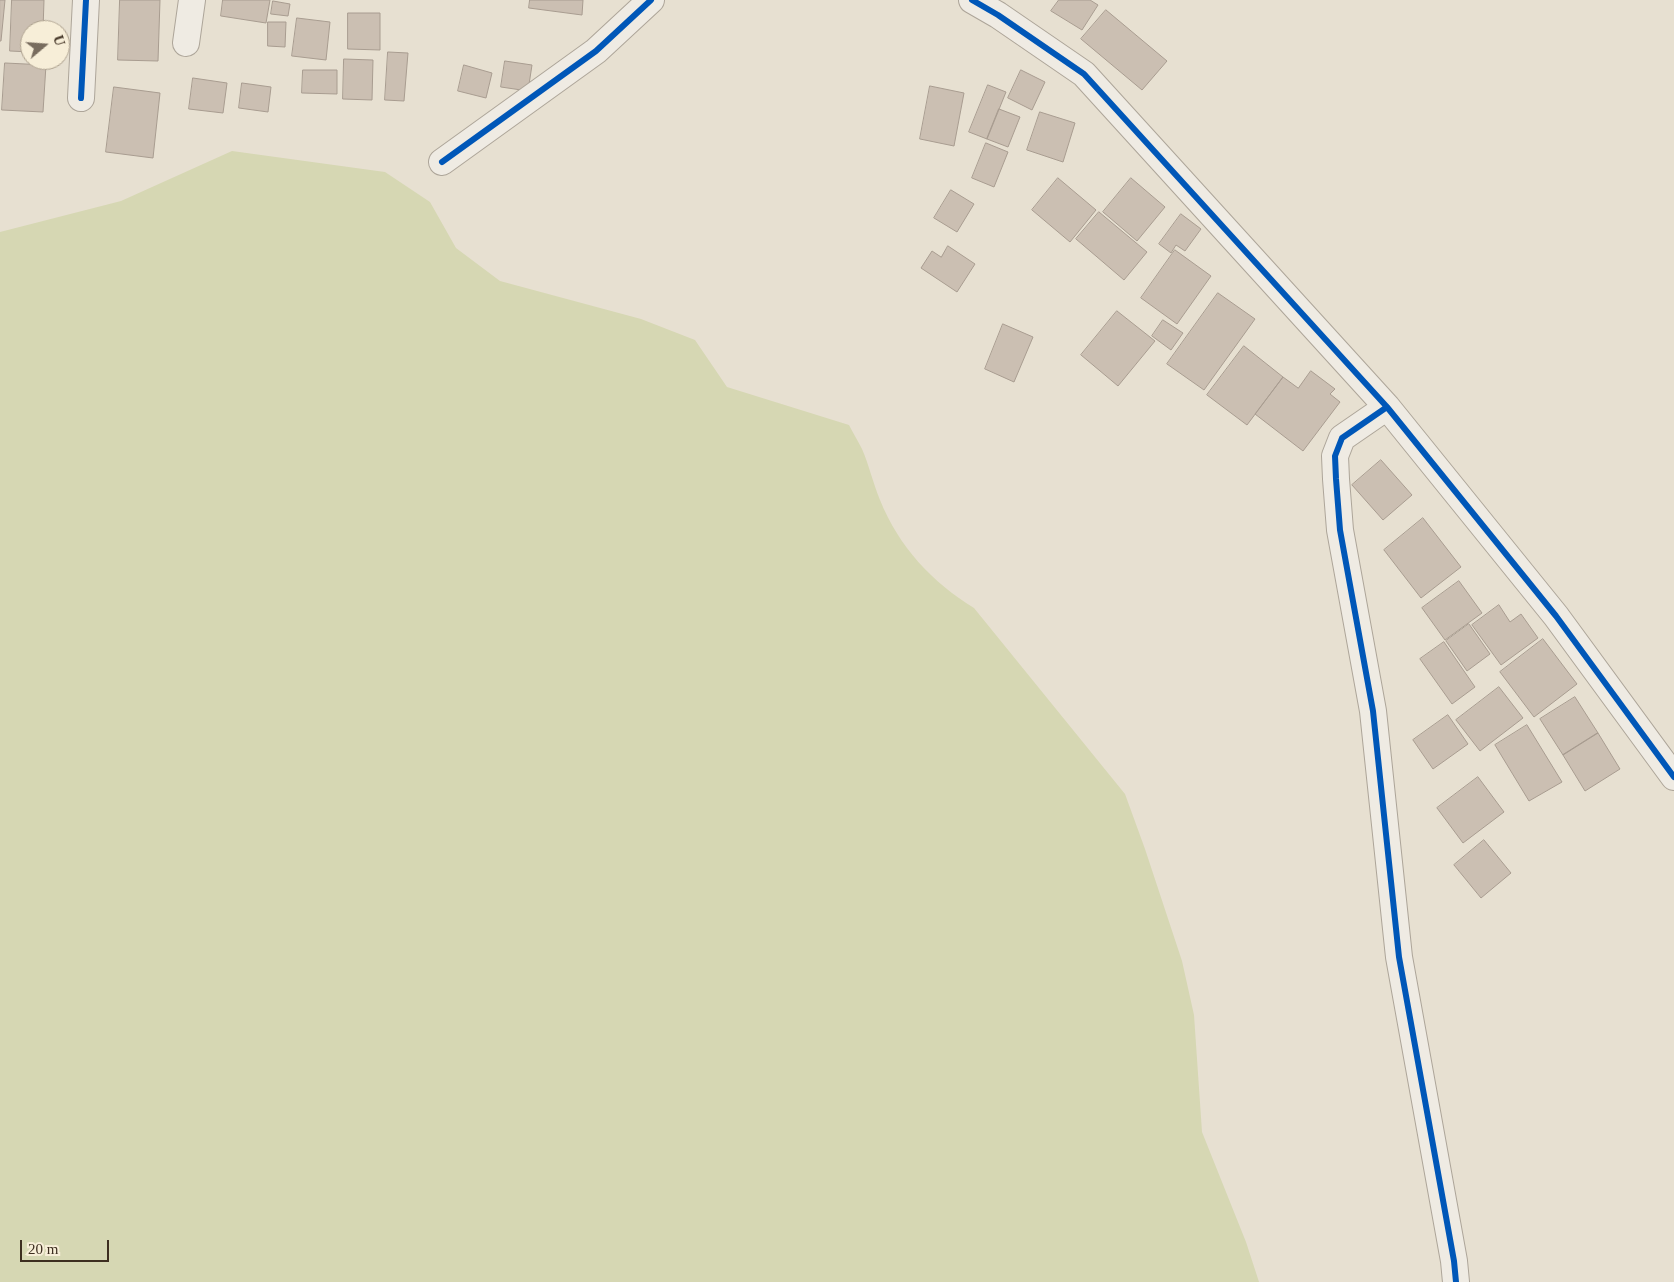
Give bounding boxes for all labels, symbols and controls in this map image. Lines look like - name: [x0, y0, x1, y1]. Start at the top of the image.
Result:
- north arrow: [20, 20, 70, 70]
- text: U: [50, 33, 67, 48]
- scale bar: [22, 1230, 111, 1262]
- text: 20 m: [28, 1241, 58, 1257]

